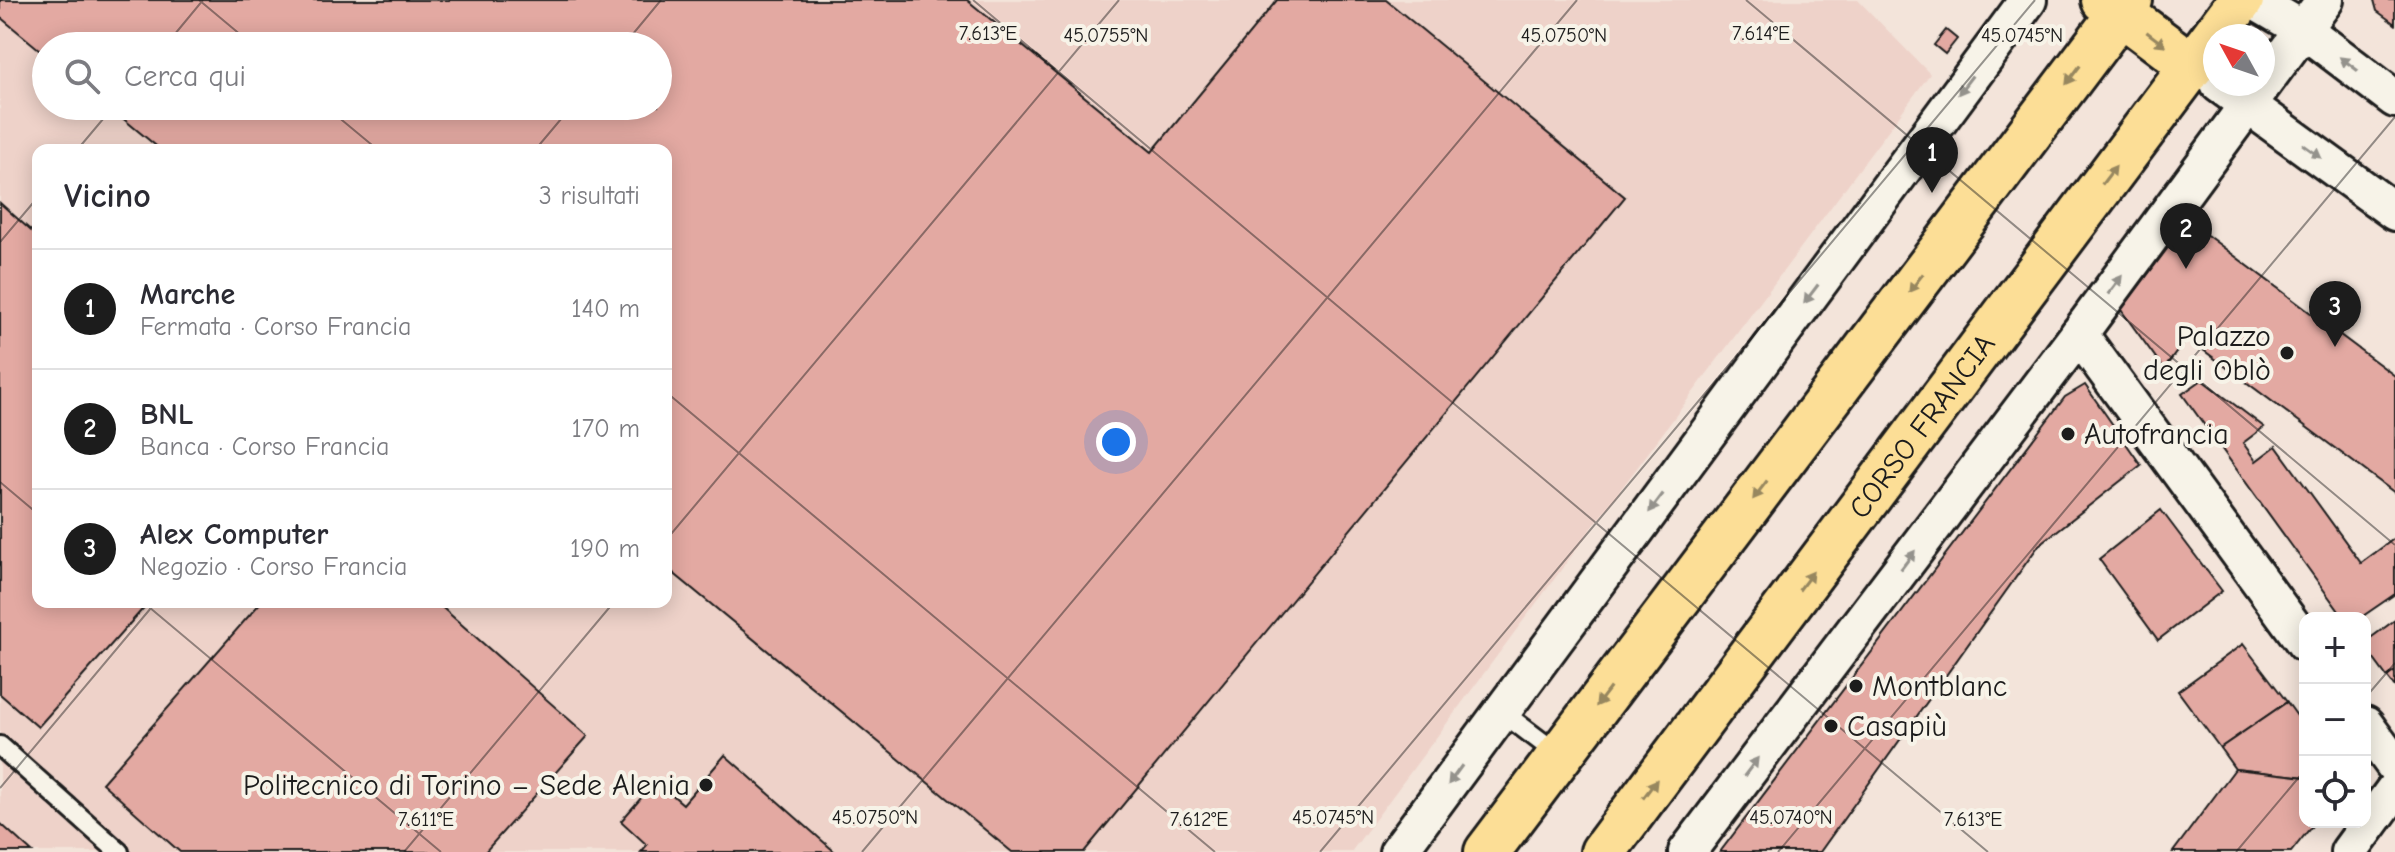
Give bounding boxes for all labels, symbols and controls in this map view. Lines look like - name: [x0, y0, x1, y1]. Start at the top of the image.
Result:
- text: 7.613°E: [959, 22, 1017, 45]
- text: 7.614°E: [1732, 22, 1790, 45]
- text: 45.0755°N: [1064, 24, 1149, 47]
- text: 45.0750°N: [1521, 24, 1607, 47]
- text: 45.0745°N: [1981, 24, 2063, 47]
- north arrow: [2203, 24, 2275, 96]
- one-way arrow: [2146, 31, 2166, 47]
- search box: [32, 32, 672, 120]
- icon: search: [60, 54, 104, 98]
- one-way arrow: [2339, 57, 2360, 73]
- text: Cerca qui: [124, 59, 246, 94]
- one-way arrow: [2066, 65, 2082, 85]
- one-way arrow: [1958, 75, 1974, 96]
- pin: 1: [1906, 127, 1958, 193]
- one-way arrow: [2302, 143, 2323, 158]
- one-way arrow: [2101, 165, 2117, 186]
- text: Vicino: [64, 176, 151, 216]
- text: 3 risultati: [539, 181, 640, 211]
- pin: 2: [2160, 203, 2212, 269]
- one-way arrow: [1909, 272, 1925, 293]
- one-way arrow: [2107, 275, 2123, 296]
- text: Marche: [140, 277, 235, 312]
- pin: 3: [2309, 281, 2361, 347]
- one-way arrow: [1803, 284, 1819, 305]
- text: 1: [85, 294, 95, 324]
- text: 140 m: [571, 294, 640, 324]
- text: Fermata · Corso Francia: [140, 312, 412, 342]
- place label: Palazzo degli Oblò: [2143, 319, 2271, 388]
- street label: CORSO FRANCIA: [1841, 327, 2002, 525]
- marker: Palazzo degli Oblò: [2278, 344, 2296, 362]
- text: BNL: [140, 397, 193, 432]
- text: 2: [84, 414, 96, 444]
- text: 170 m: [571, 414, 640, 444]
- place label: Autofrancia: [2084, 417, 2229, 452]
- your location: [1096, 422, 1136, 462]
- marker: Autofrancia: [2059, 425, 2077, 443]
- text: Banca · Corso Francia: [140, 432, 390, 462]
- one-way arrow: [1752, 480, 1768, 500]
- one-way arrow: [1649, 493, 1664, 514]
- text: Alex Computer: [140, 517, 328, 552]
- text: 3: [84, 534, 96, 564]
- text: 190 m: [570, 534, 640, 564]
- one-way arrow: [1900, 549, 1916, 571]
- text: Negozio · Corso Francia: [140, 552, 408, 582]
- one-way arrow: [1797, 571, 1813, 591]
- map controls: [2299, 612, 2371, 828]
- button: +: [2299, 612, 2371, 684]
- place label: Montblanc: [1872, 669, 2007, 704]
- marker: Montblanc: [1847, 677, 1865, 695]
- button: −: [2299, 684, 2371, 756]
- one-way arrow: [1595, 687, 1611, 707]
- place label: Casapiù: [1847, 709, 1947, 744]
- marker: Casapiù: [1822, 717, 1840, 735]
- button: locate: [2299, 756, 2371, 828]
- one-way arrow: [1743, 757, 1759, 778]
- one-way arrow: [1448, 765, 1464, 785]
- place label: Politecnico di Torino – Sede Alenia: [243, 768, 690, 803]
- marker: Politecnico di Torino – Sede Alenia: [697, 776, 715, 794]
- one-way arrow: [1642, 778, 1658, 800]
- text: 45.0750°N: [832, 806, 918, 829]
- text: 45.0745°N: [1292, 806, 1374, 829]
- text: 45.0740°N: [1749, 806, 1833, 829]
- text: 7.611°E: [398, 808, 454, 831]
- text: 7.612°E: [1170, 808, 1228, 831]
- text: 7.613°E: [1944, 808, 2002, 831]

